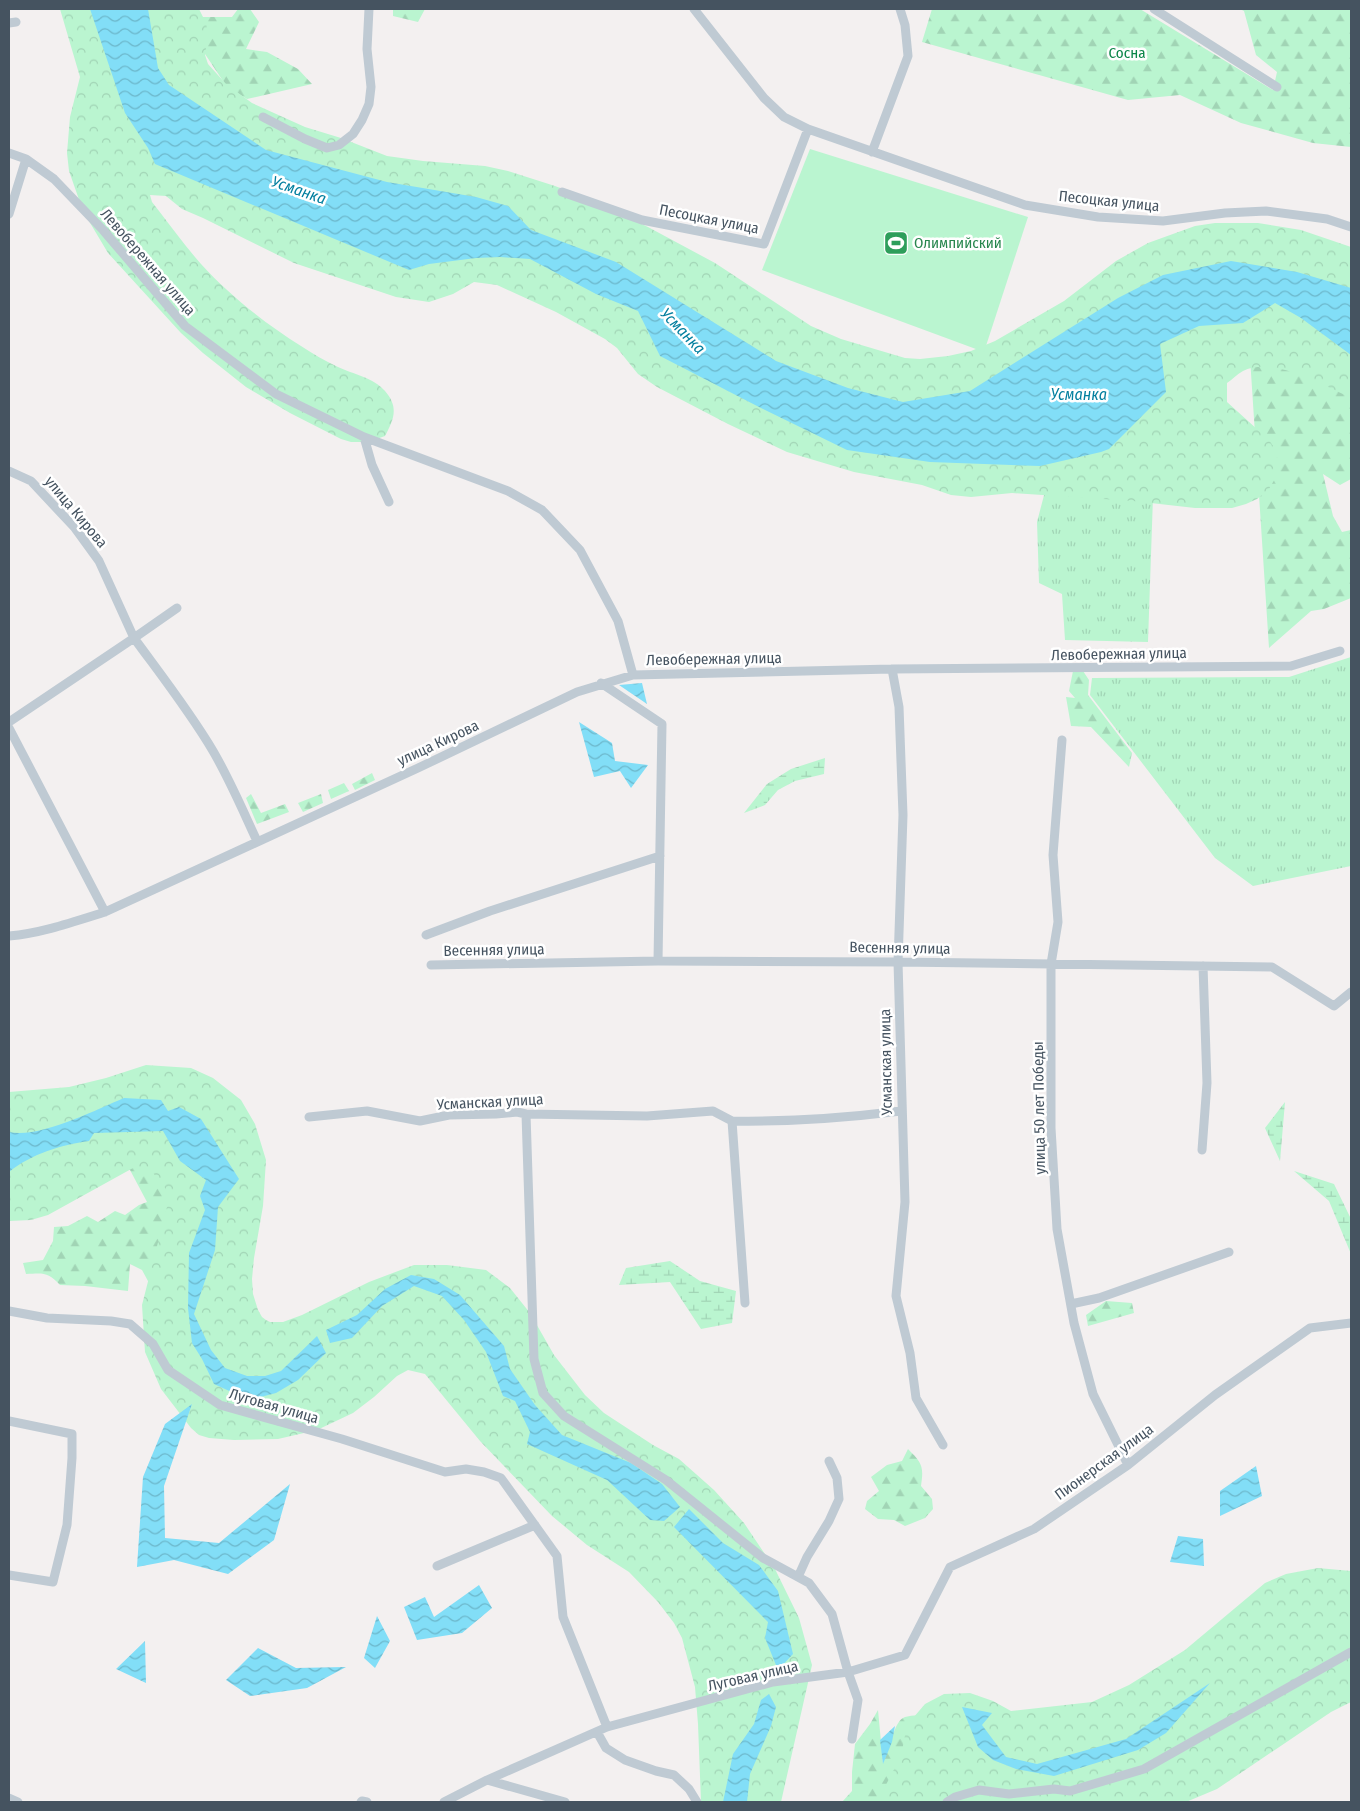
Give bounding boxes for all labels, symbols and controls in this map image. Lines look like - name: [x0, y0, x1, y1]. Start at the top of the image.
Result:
- park label: Сосна: [1109, 44, 1145, 62]
- water label: Усманка: [269, 172, 329, 208]
- street label: Песоцкая улица: [1058, 187, 1160, 215]
- street label: Песоцкая улица: [658, 201, 760, 237]
- street label: Левобережная улица: [97, 205, 199, 319]
- sports icon: Олимпийский: [883, 230, 909, 256]
- place label: Олимпийский: [914, 234, 1002, 252]
- water label: Усманка: [657, 304, 709, 358]
- water label: Усманка: [1051, 385, 1107, 404]
- street label: улица Кирова: [41, 473, 111, 551]
- street label: Левобережная улица: [1051, 644, 1187, 664]
- street label: Левобережная улица: [646, 649, 782, 669]
- street label: улица Кирова: [394, 716, 482, 770]
- street label: Весенняя улица: [849, 938, 951, 958]
- street label: Весенняя улица: [443, 940, 545, 960]
- street label: Усманская улица: [876, 1008, 896, 1117]
- street label: улица 50 лет Победы: [1029, 1041, 1049, 1175]
- street label: Усманская улица: [435, 1090, 544, 1114]
- street label: Луговая улица: [227, 1385, 321, 1427]
- street label: Пионерская улица: [1051, 1420, 1157, 1504]
- street label: Луговая улица: [706, 1657, 800, 1695]

